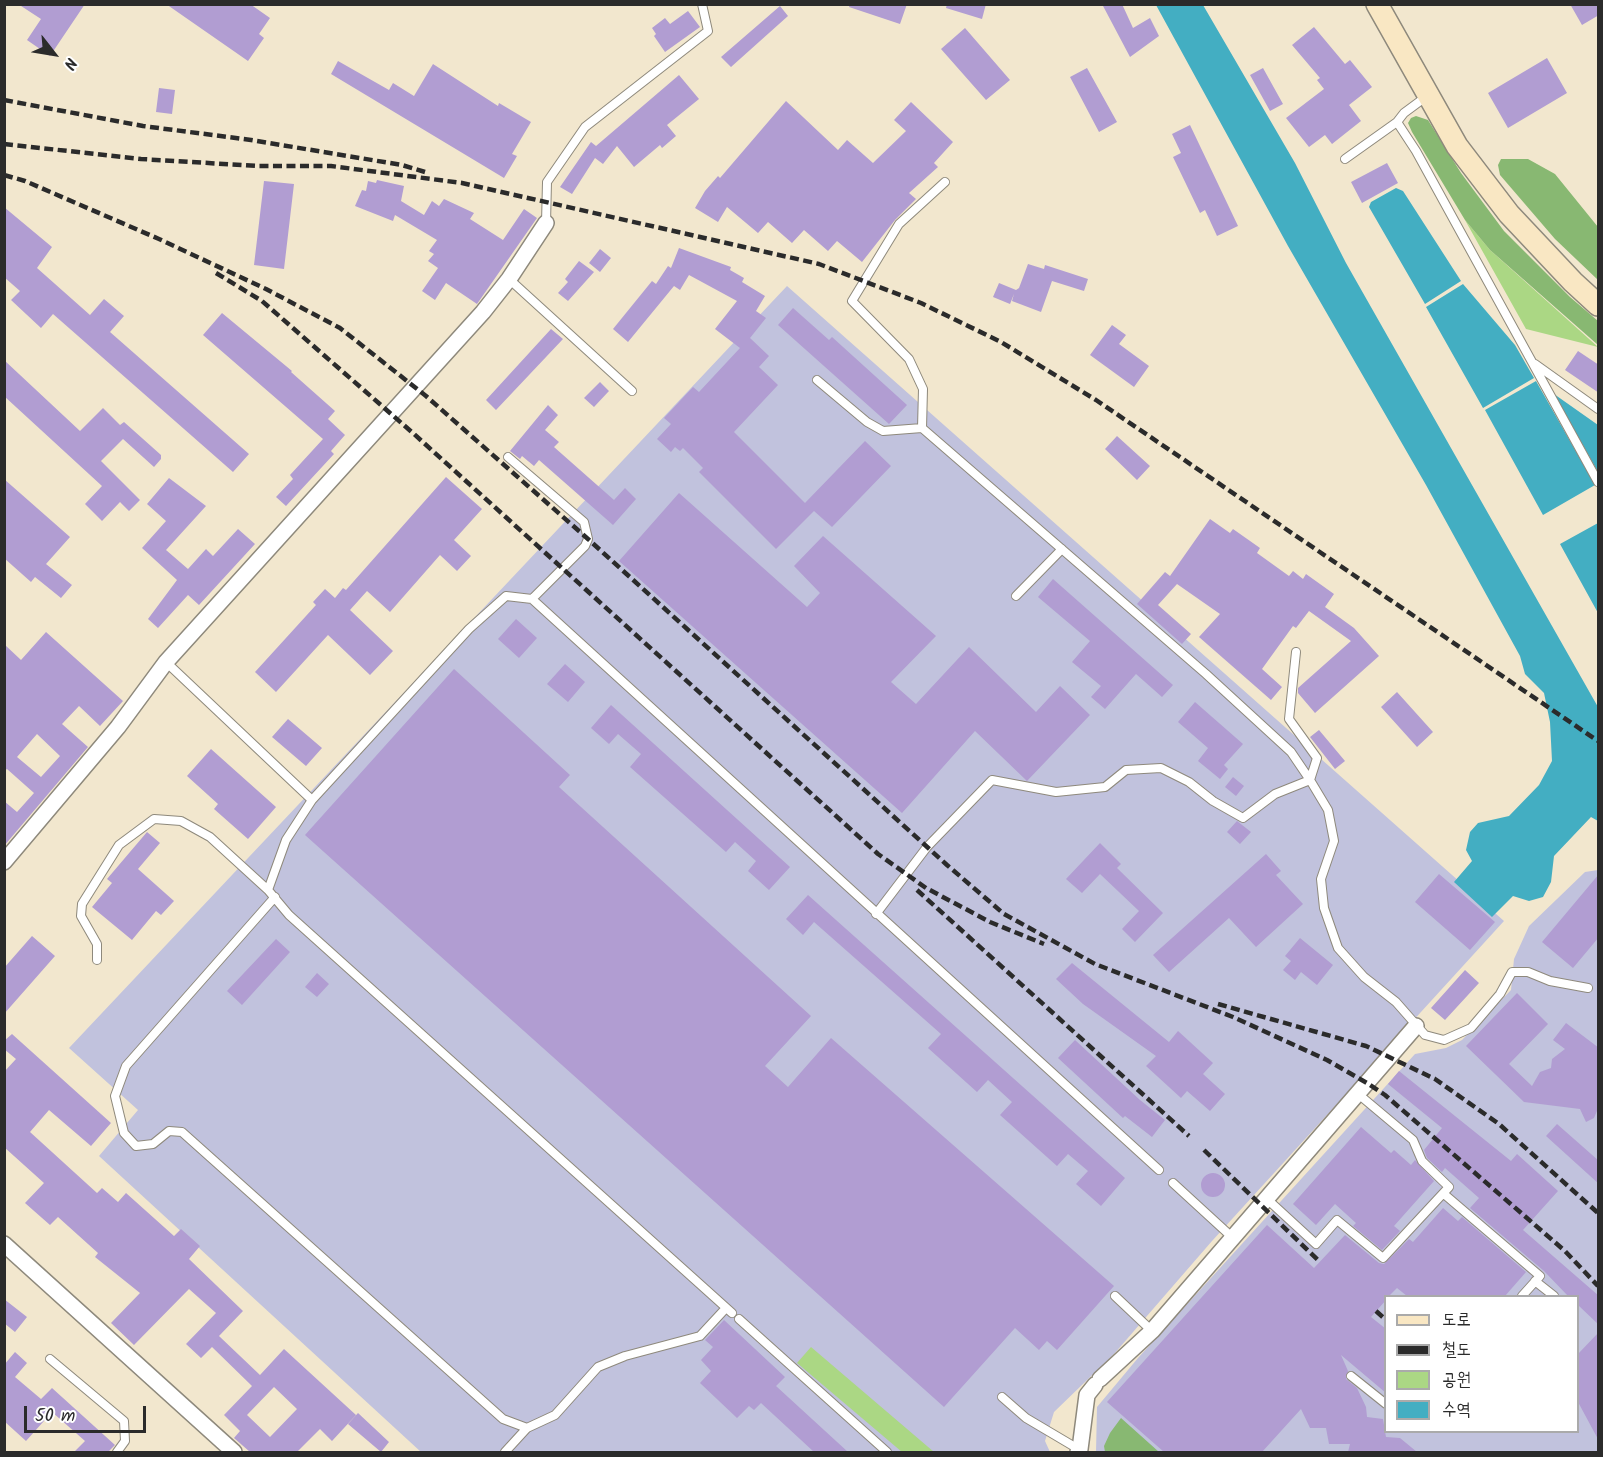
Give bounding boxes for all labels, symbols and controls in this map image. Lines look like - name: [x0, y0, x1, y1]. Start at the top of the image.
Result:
- north arrow: [24, 24, 84, 84]
- text: N: [57, 53, 83, 74]
- legend: [1384, 1295, 1579, 1433]
- text: 도로: [1442, 1306, 1471, 1335]
- text: 철도: [1442, 1336, 1471, 1365]
- text: 공원: [1442, 1366, 1471, 1395]
- scale bar: [27, 1394, 148, 1432]
- text: 수역: [1442, 1396, 1471, 1425]
- text: 50 m: [35, 1402, 75, 1431]

